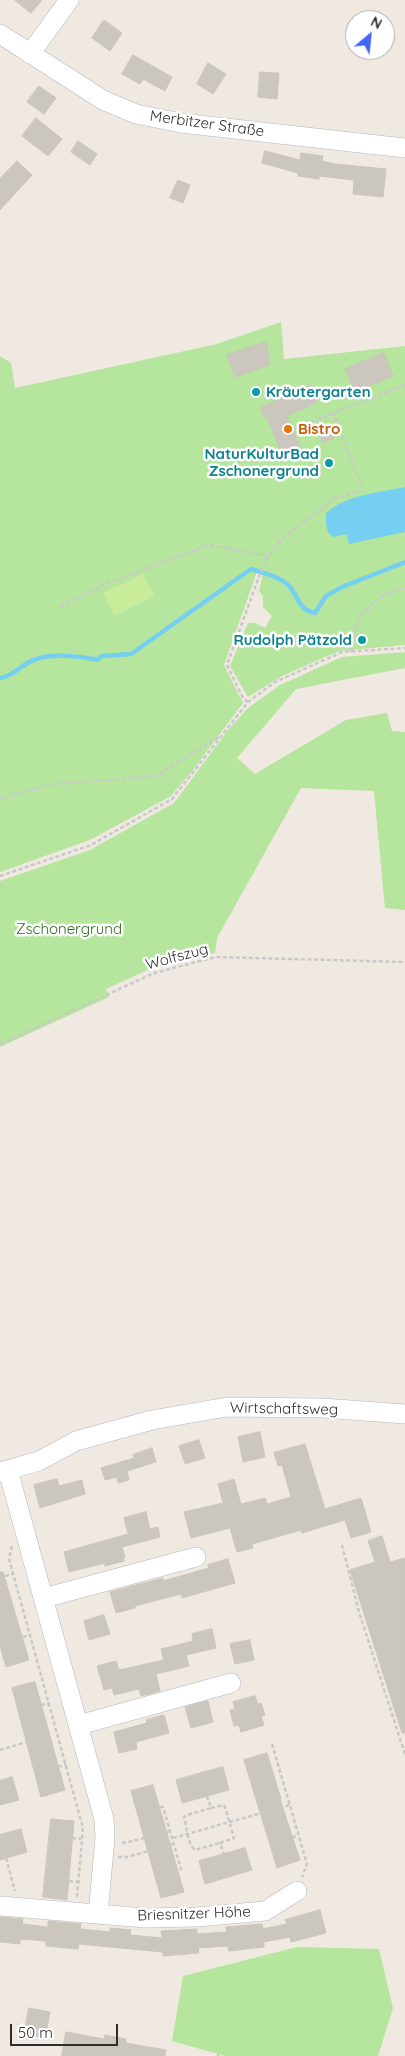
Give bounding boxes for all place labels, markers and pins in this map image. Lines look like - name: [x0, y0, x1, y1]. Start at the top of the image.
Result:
- place label: Kräutergarten: [266, 383, 371, 401]
- marker: Kräutergarten: [250, 386, 262, 398]
- place label: Bistro: [298, 420, 340, 438]
- marker: Bistro: [282, 423, 294, 435]
- place label: NaturKulturBad Zschonergrund: [205, 445, 319, 480]
- marker: NaturKulturBad Zschonergrund: [323, 457, 335, 469]
- place label: Rudolph Pätzold: [233, 631, 352, 649]
- marker: Rudolph Pätzold: [356, 634, 368, 646]

